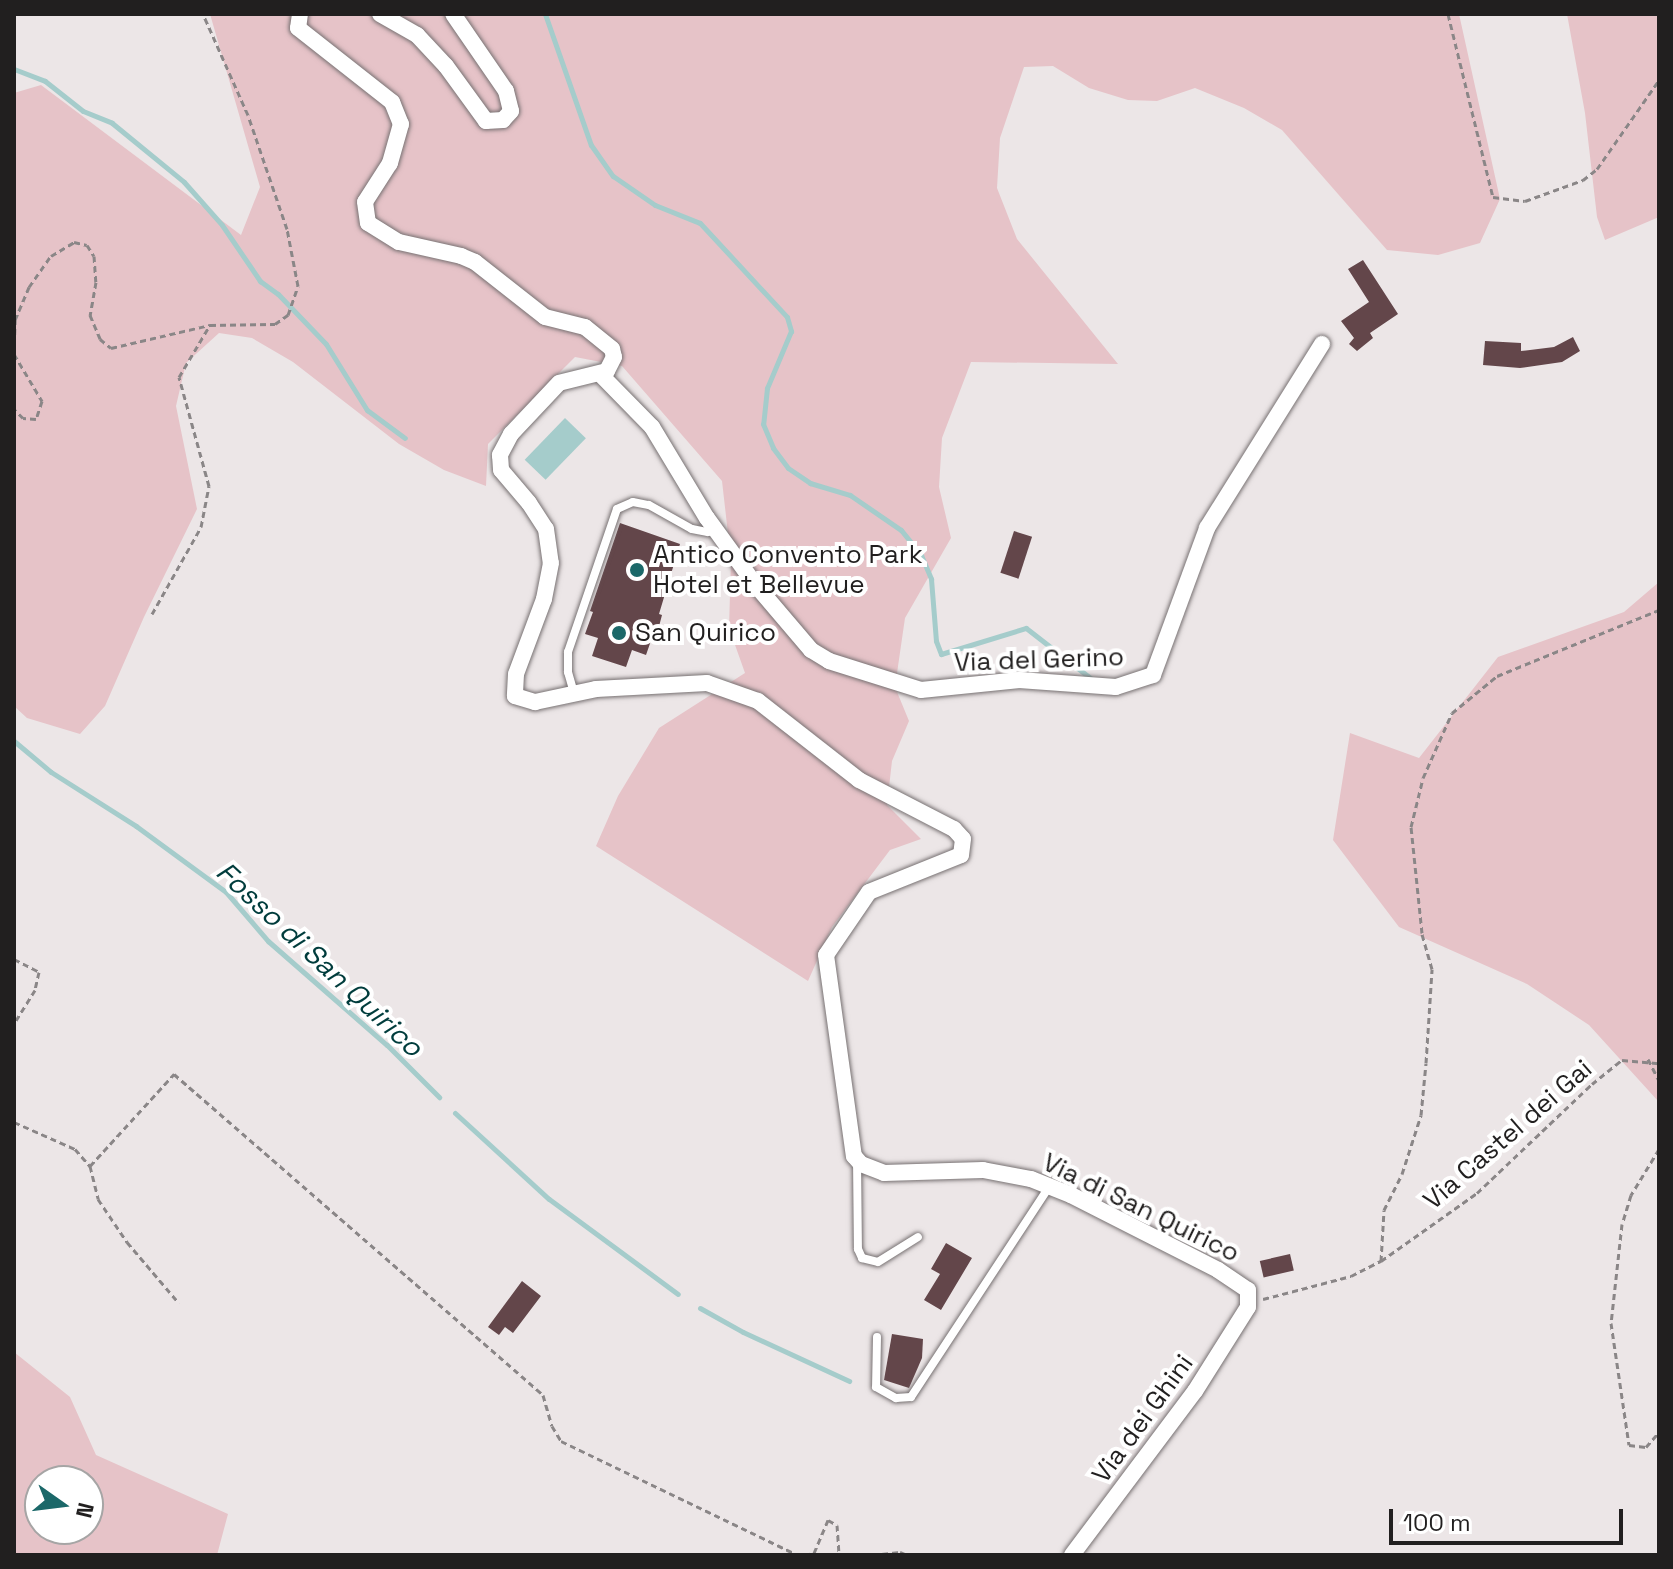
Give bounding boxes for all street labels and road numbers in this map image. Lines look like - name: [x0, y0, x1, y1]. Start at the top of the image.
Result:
- street label: Via del Gerino: [954, 641, 1124, 679]
- street label: Via Castel dei Gai: [1418, 1053, 1598, 1217]
- street label: Via di San Quirico: [1038, 1147, 1244, 1269]
- street label: Via dei Ghini: [1086, 1349, 1200, 1489]

